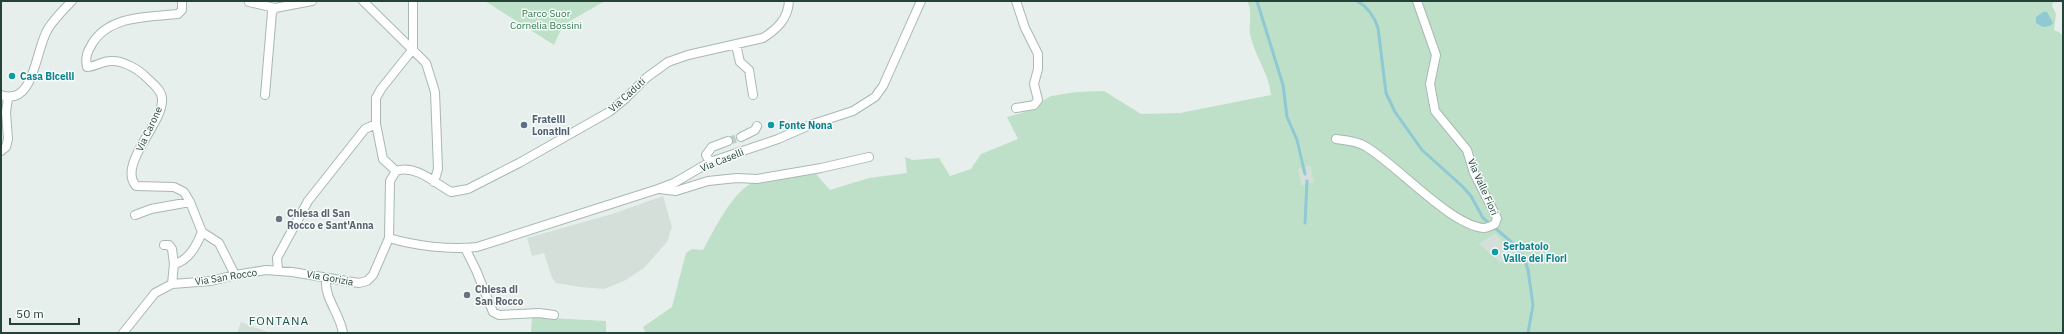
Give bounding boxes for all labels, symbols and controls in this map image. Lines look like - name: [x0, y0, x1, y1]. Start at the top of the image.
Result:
- park label: Parco Suor Cornelia Bossini: [510, 7, 582, 32]
- place label: Casa Bicelli: [20, 70, 75, 83]
- marker: Casa Bicelli: [7, 71, 17, 81]
- street label: Via Caduti: [606, 75, 648, 115]
- street label: Via Carone: [133, 104, 165, 154]
- place label: Fratelli Lonatini: [532, 113, 570, 138]
- place label: Fonte Nona: [779, 119, 833, 132]
- marker: Fratelli Lonatini: [519, 120, 529, 130]
- marker: Fonte Nona: [766, 120, 776, 130]
- street label: Via Caselli: [698, 145, 746, 175]
- street label: Via Valle Fiori: [1465, 157, 1501, 217]
- place label: Chiesa di San Rocco e Sant'Anna: [287, 207, 374, 232]
- marker: Chiesa di San Rocco e Sant'Anna: [274, 214, 284, 224]
- place label: Serbatoio Valle dei Fiori: [1503, 240, 1567, 265]
- marker: Serbatoio Valle dei Fiori: [1490, 247, 1500, 257]
- street label: Via San Rocco: [194, 266, 258, 288]
- street label: Via Gorizia: [305, 267, 355, 289]
- place label: Chiesa di San Rocco: [475, 283, 524, 308]
- marker: Chiesa di San Rocco: [462, 290, 472, 300]
- scale bar: [10, 300, 79, 326]
- text: 50 m: [16, 306, 44, 321]
- district label: FONTANA: [249, 313, 309, 328]

